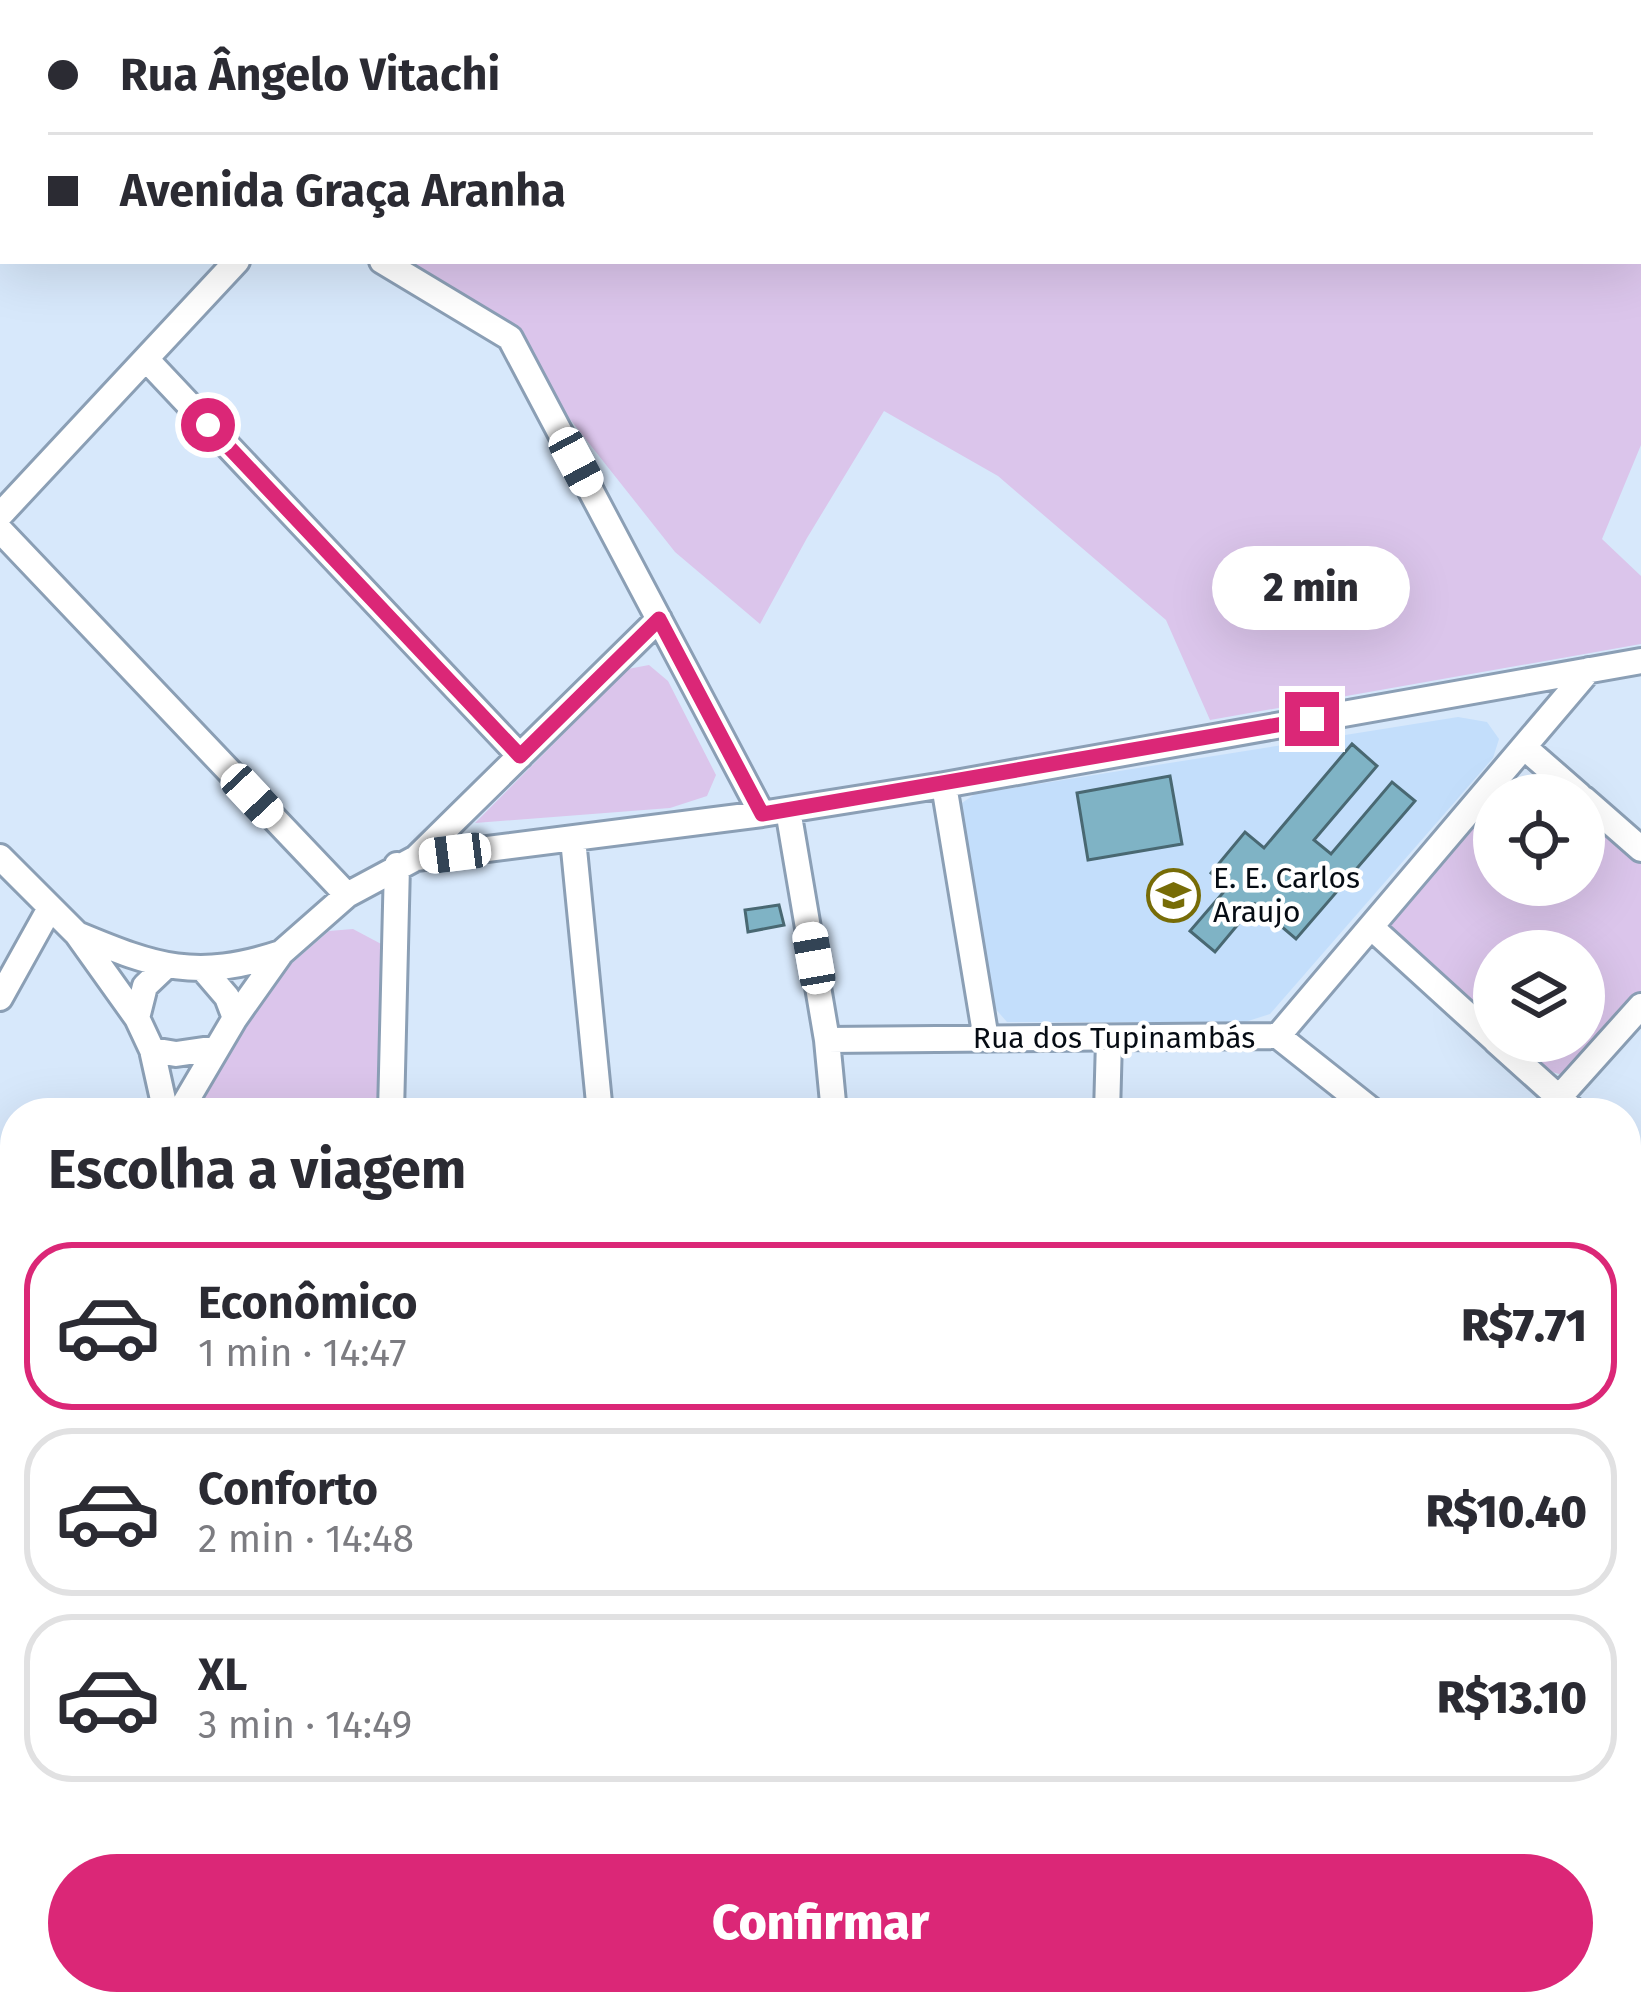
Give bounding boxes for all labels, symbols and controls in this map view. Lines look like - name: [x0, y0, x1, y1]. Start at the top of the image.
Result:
- text: Rua Ângelo Vitachi: [120, 48, 500, 102]
- text: Avenida Graça Aranha: [120, 164, 566, 218]
- route start: [181, 398, 235, 452]
- car: [543, 422, 609, 502]
- callout: 2 min: [1213, 545, 1411, 629]
- text: 2 min: [1263, 565, 1359, 611]
- route end: [1285, 692, 1339, 746]
- car: [214, 757, 290, 835]
- map controls: [1473, 774, 1605, 1062]
- button: locate: [1473, 774, 1605, 906]
- car: [417, 831, 493, 875]
- place label: E. E. Carlos Araujo: [1213, 860, 1360, 930]
- school or university icon: E. E. Carlos Araujo: [1146, 867, 1202, 923]
- car: [790, 919, 838, 997]
- button: layers: [1473, 930, 1605, 1062]
- street label: Rua dos Tupinambás: [973, 1020, 1255, 1056]
- text: Escolha a viagem: [48, 1138, 467, 1202]
- icon: car: [54, 1272, 162, 1380]
- text: Econômico: [198, 1276, 418, 1330]
- text: R$7.71: [1461, 1299, 1587, 1353]
- text: 1 min · 14:47: [198, 1330, 406, 1376]
- icon: car: [54, 1458, 162, 1566]
- text: Conforto: [198, 1462, 378, 1516]
- text: R$10.40: [1426, 1485, 1587, 1539]
- text: 2 min · 14:48: [198, 1516, 414, 1562]
- icon: car: [54, 1644, 162, 1752]
- text: XL: [198, 1648, 247, 1702]
- text: R$13.10: [1437, 1671, 1587, 1725]
- text: 3 min · 14:49: [198, 1702, 412, 1748]
- button: Confirmar: [48, 1854, 1593, 1992]

